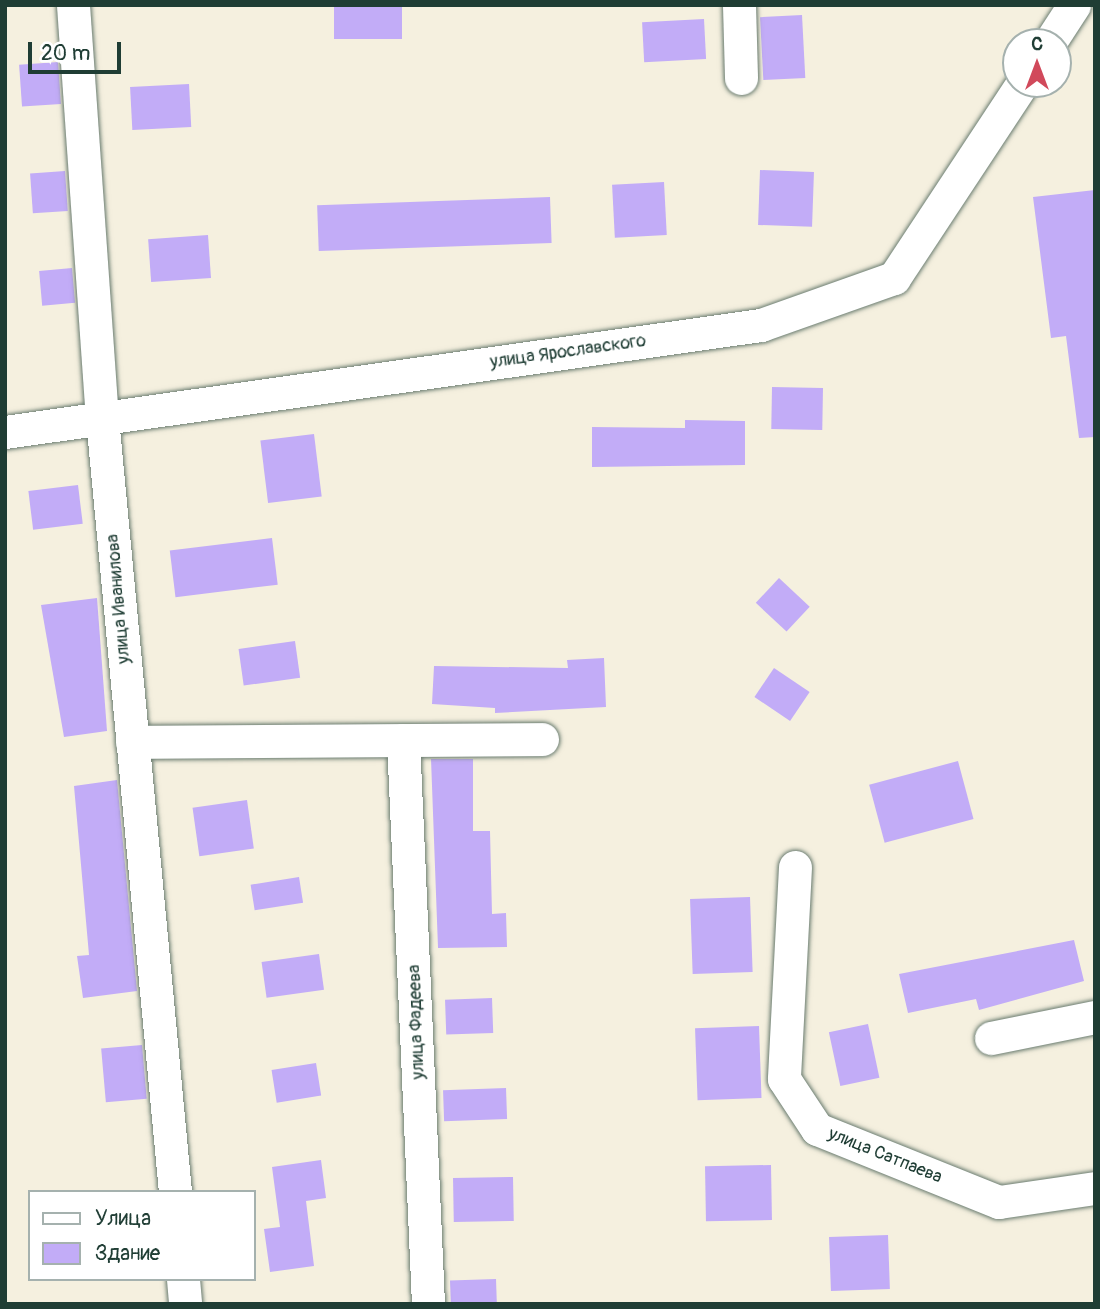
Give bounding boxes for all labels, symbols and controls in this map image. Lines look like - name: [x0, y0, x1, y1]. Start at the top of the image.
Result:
- scale bar: [32, 28, 124, 72]
- north arrow: [1002, 28, 1072, 98]
- text: С: [1031, 32, 1043, 56]
- text: 20 m: [41, 40, 90, 67]
- street label: улица Ярославского: [489, 330, 647, 374]
- street label: улица Иванилова: [103, 533, 135, 665]
- street label: улица Фадеева: [404, 964, 430, 1080]
- street label: улица Сатпаева: [825, 1123, 945, 1189]
- legend: [28, 1190, 256, 1281]
- text: Улица: [95, 1205, 151, 1232]
- text: Здание: [95, 1240, 160, 1267]

